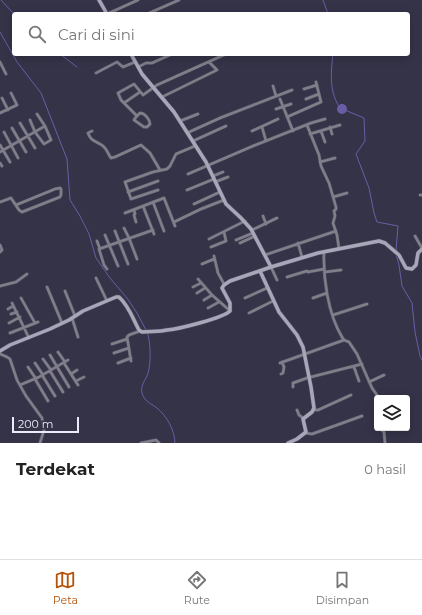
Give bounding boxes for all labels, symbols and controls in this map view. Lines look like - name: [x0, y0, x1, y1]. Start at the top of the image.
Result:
- search box: [12, 12, 410, 56]
- icon: search: [26, 23, 48, 45]
- text: Cari di sini: [58, 25, 135, 44]
- map controls: [374, 395, 410, 431]
- button: layers: [374, 395, 410, 431]
- scale bar: [12, 415, 79, 434]
- text: 200 m: [18, 417, 53, 431]
- text: Terdekat: [16, 459, 95, 479]
- text: 0 hasil: [364, 461, 406, 477]
- tab: Peta: [53, 569, 78, 607]
- tab: Rute: [184, 569, 210, 607]
- tab: Disimpan: [316, 569, 369, 607]

